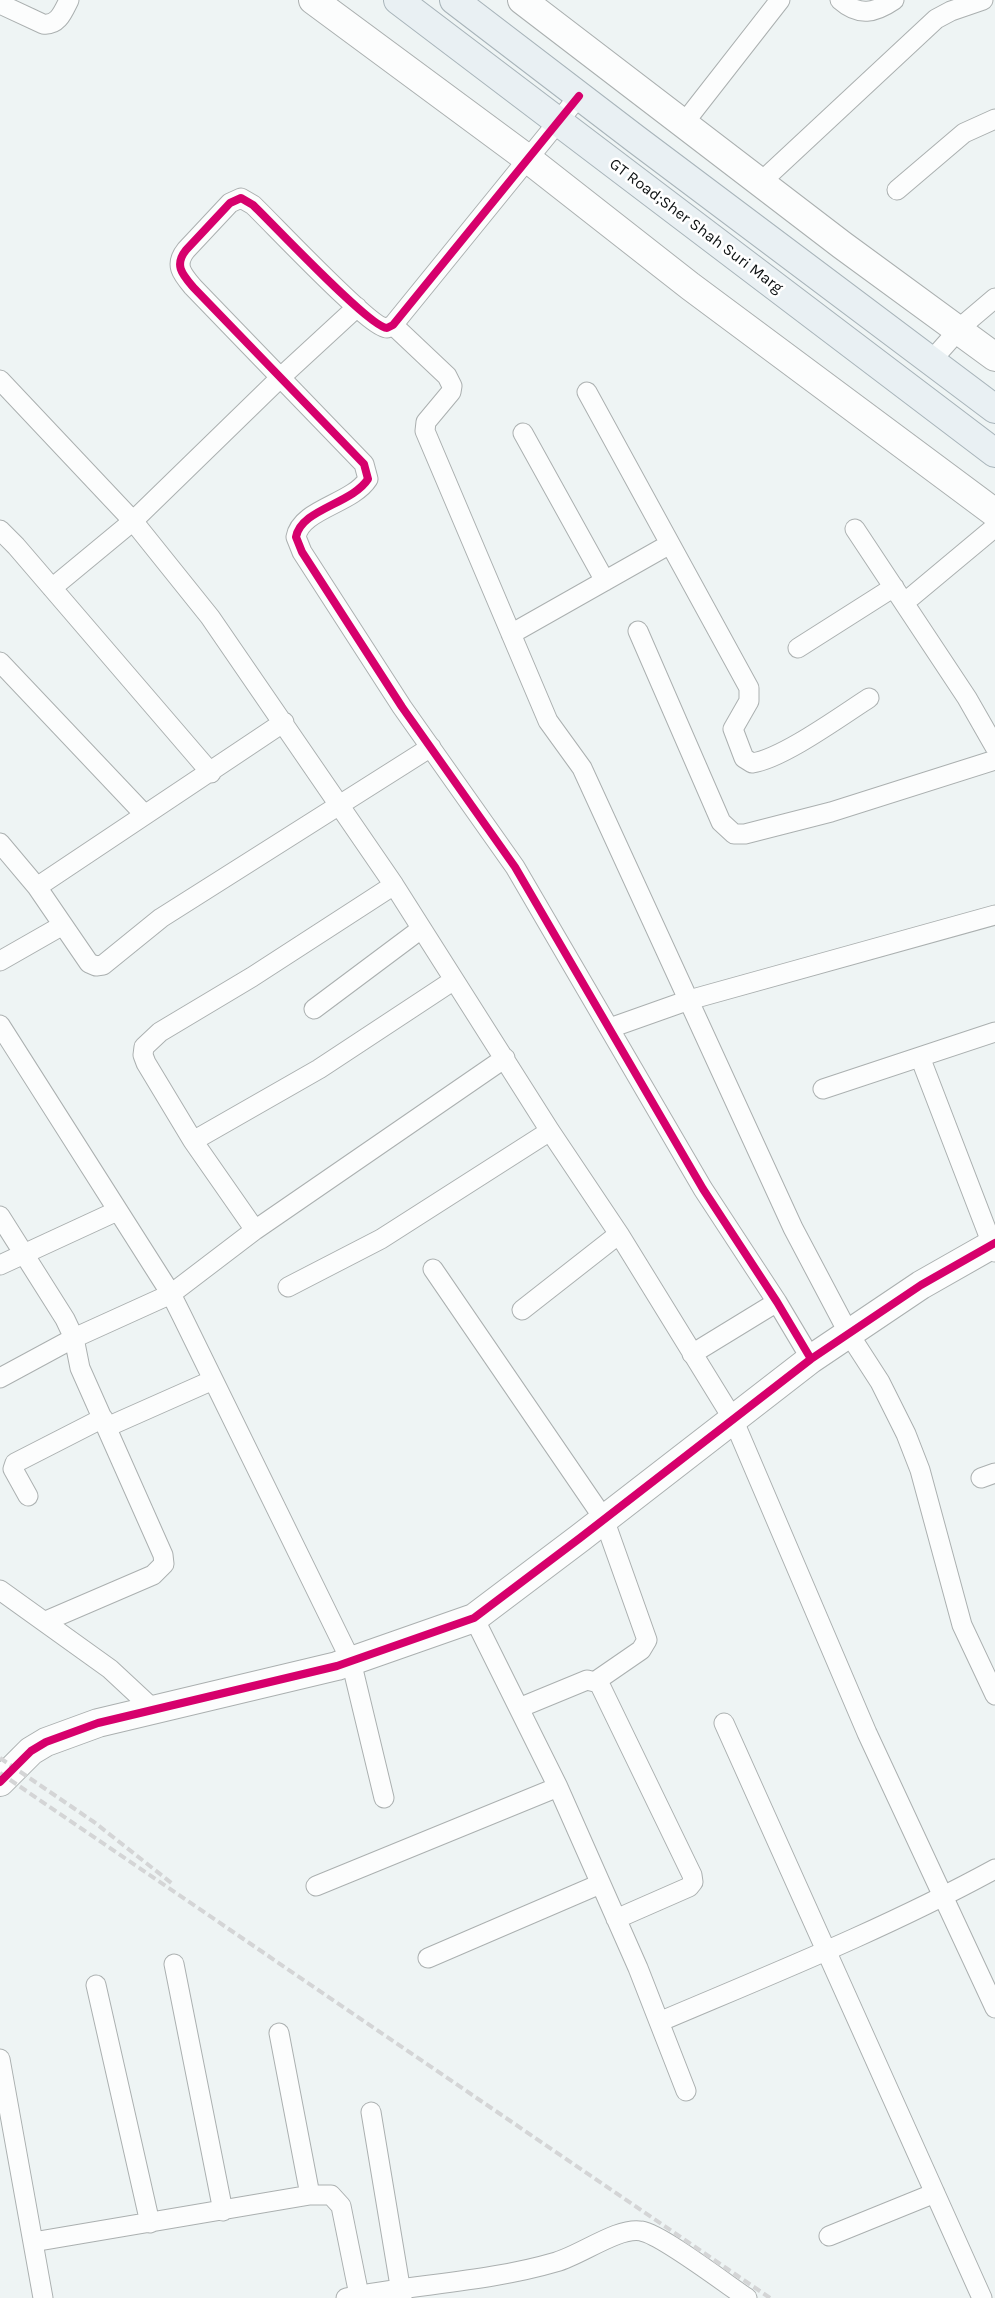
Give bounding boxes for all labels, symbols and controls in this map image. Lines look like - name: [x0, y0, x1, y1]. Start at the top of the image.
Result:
- street label: GT Road;Sher Shah Suri Marg: [605, 154, 787, 298]

